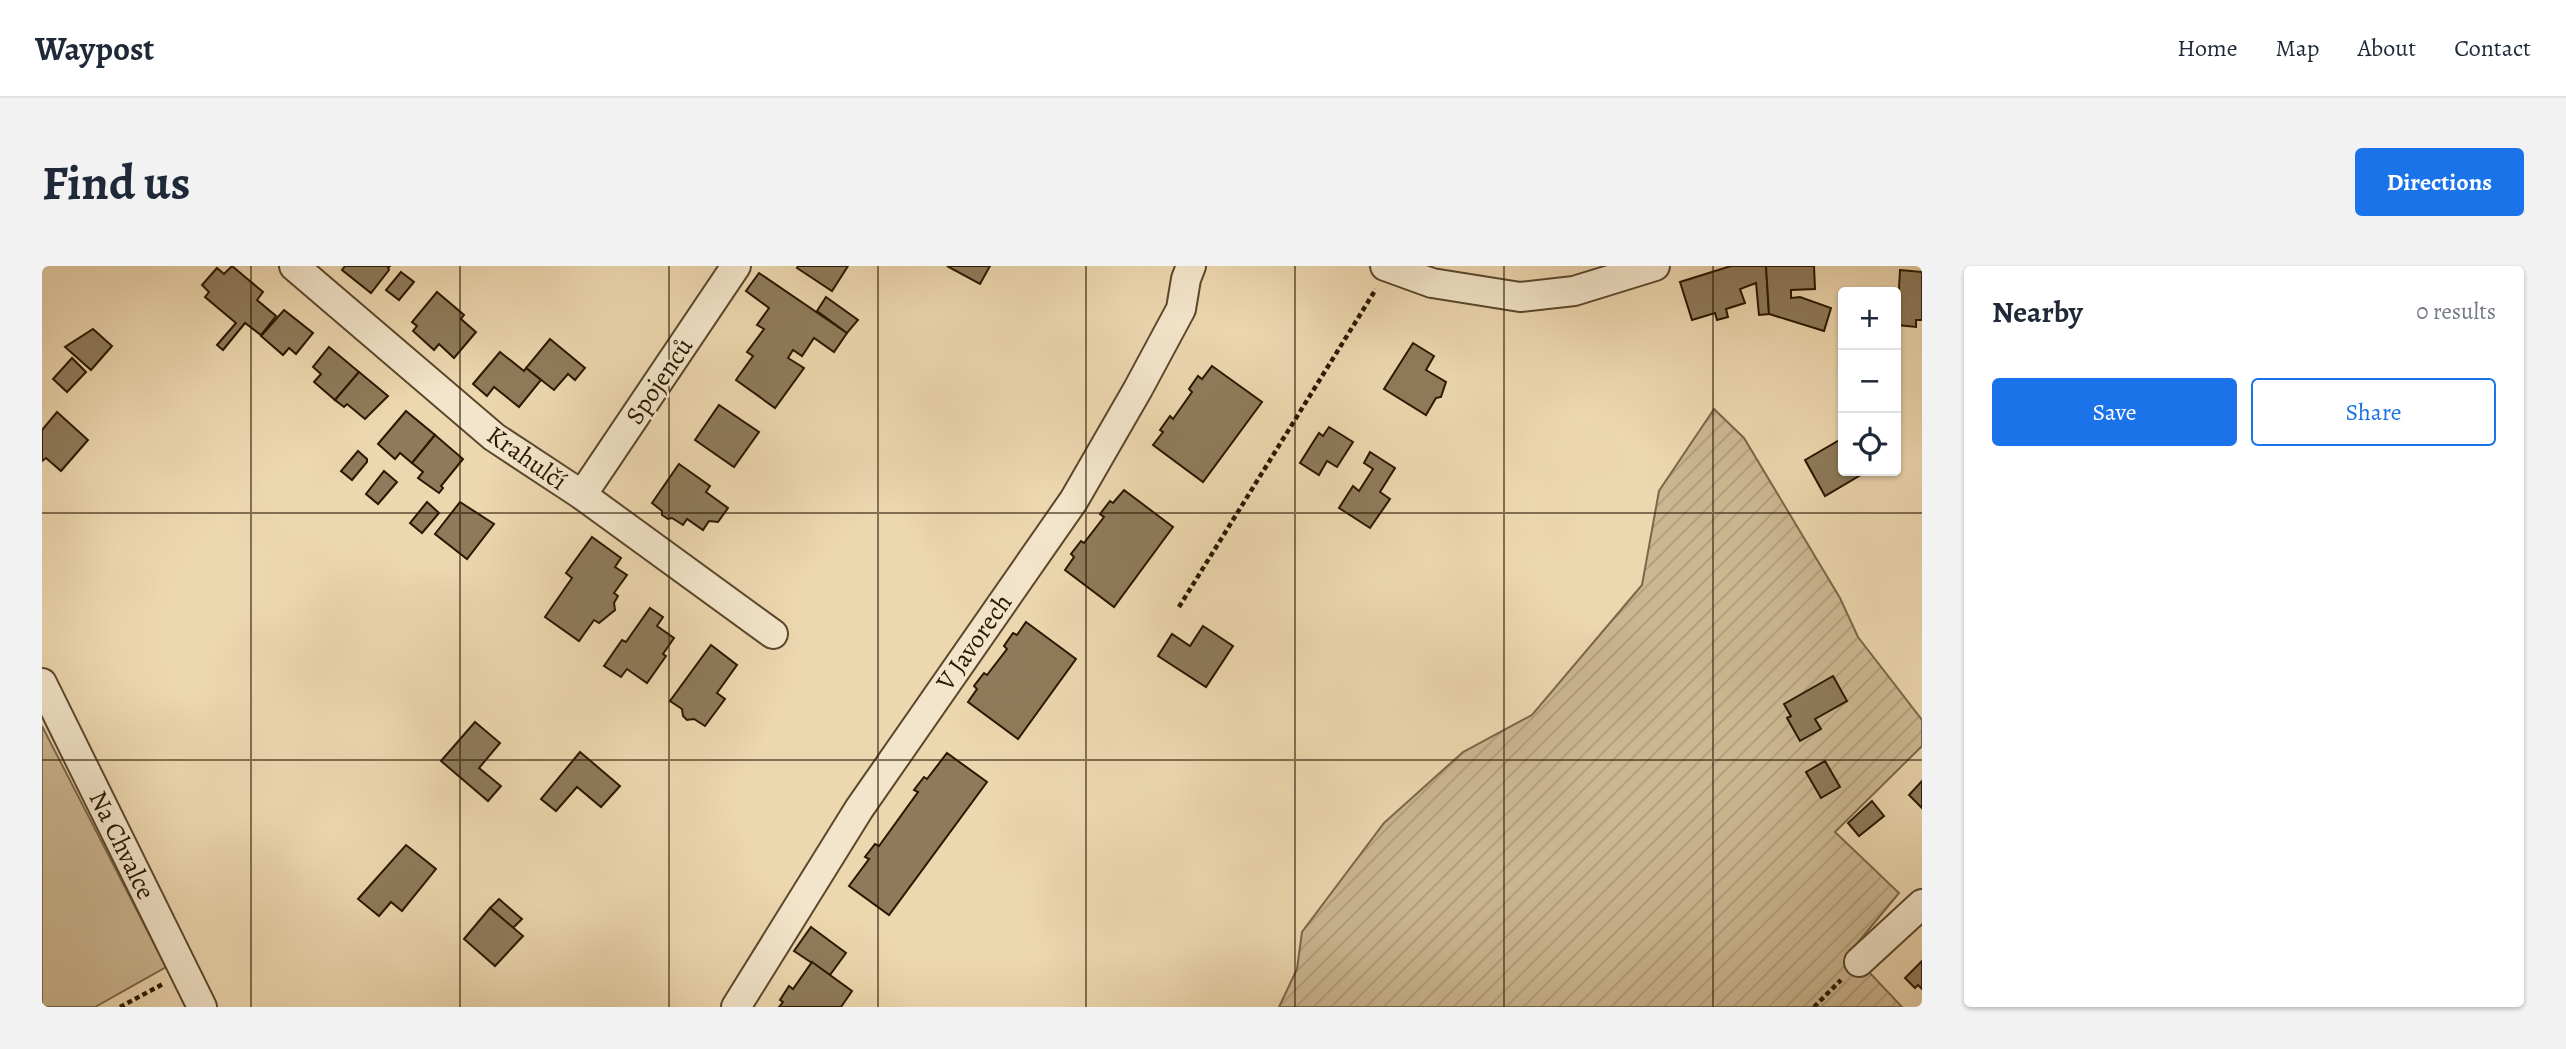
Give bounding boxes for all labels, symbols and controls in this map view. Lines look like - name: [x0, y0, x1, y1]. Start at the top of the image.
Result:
- text: Waypost: [35, 26, 154, 71]
- text: Home: [2177, 32, 2238, 64]
- text: Map: [2276, 32, 2320, 64]
- text: About: [2358, 32, 2416, 64]
- text: Contact: [2454, 32, 2531, 64]
- button: Directions: [2355, 148, 2524, 216]
- text: Find us: [42, 149, 190, 216]
- map controls: [1838, 287, 1901, 476]
- button: +: [1838, 287, 1901, 350]
- text: Nearby: [1992, 292, 2083, 332]
- text: 0 results: [2416, 296, 2496, 327]
- street label: Spojenců: [617, 330, 701, 431]
- button: −: [1838, 350, 1901, 413]
- button: Save: [1992, 378, 2237, 446]
- button: Share: [2251, 378, 2496, 446]
- button: locate: [1838, 413, 1901, 476]
- street label: Krahulčí: [480, 418, 574, 498]
- street label: V Javorech: [927, 587, 1020, 698]
- street label: Na Chvalce: [81, 785, 163, 905]

